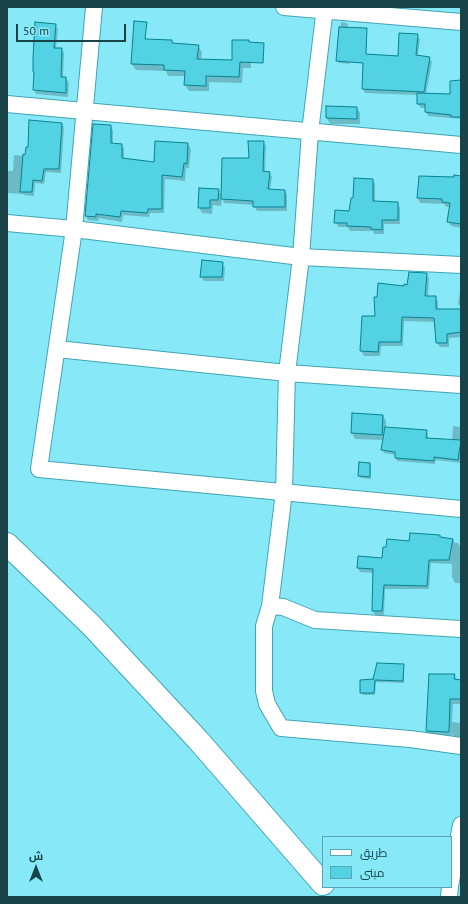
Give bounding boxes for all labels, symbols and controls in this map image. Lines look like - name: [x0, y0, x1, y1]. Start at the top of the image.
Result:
- scale bar: [18, 16, 128, 42]
- text: 50 m: [23, 23, 49, 38]
- legend: [322, 836, 452, 888]
- text: طريق: [360, 845, 387, 860]
- north arrow: [16, 848, 56, 888]
- text: ش: [29, 849, 43, 863]
- text: مبنى: [360, 865, 385, 880]

